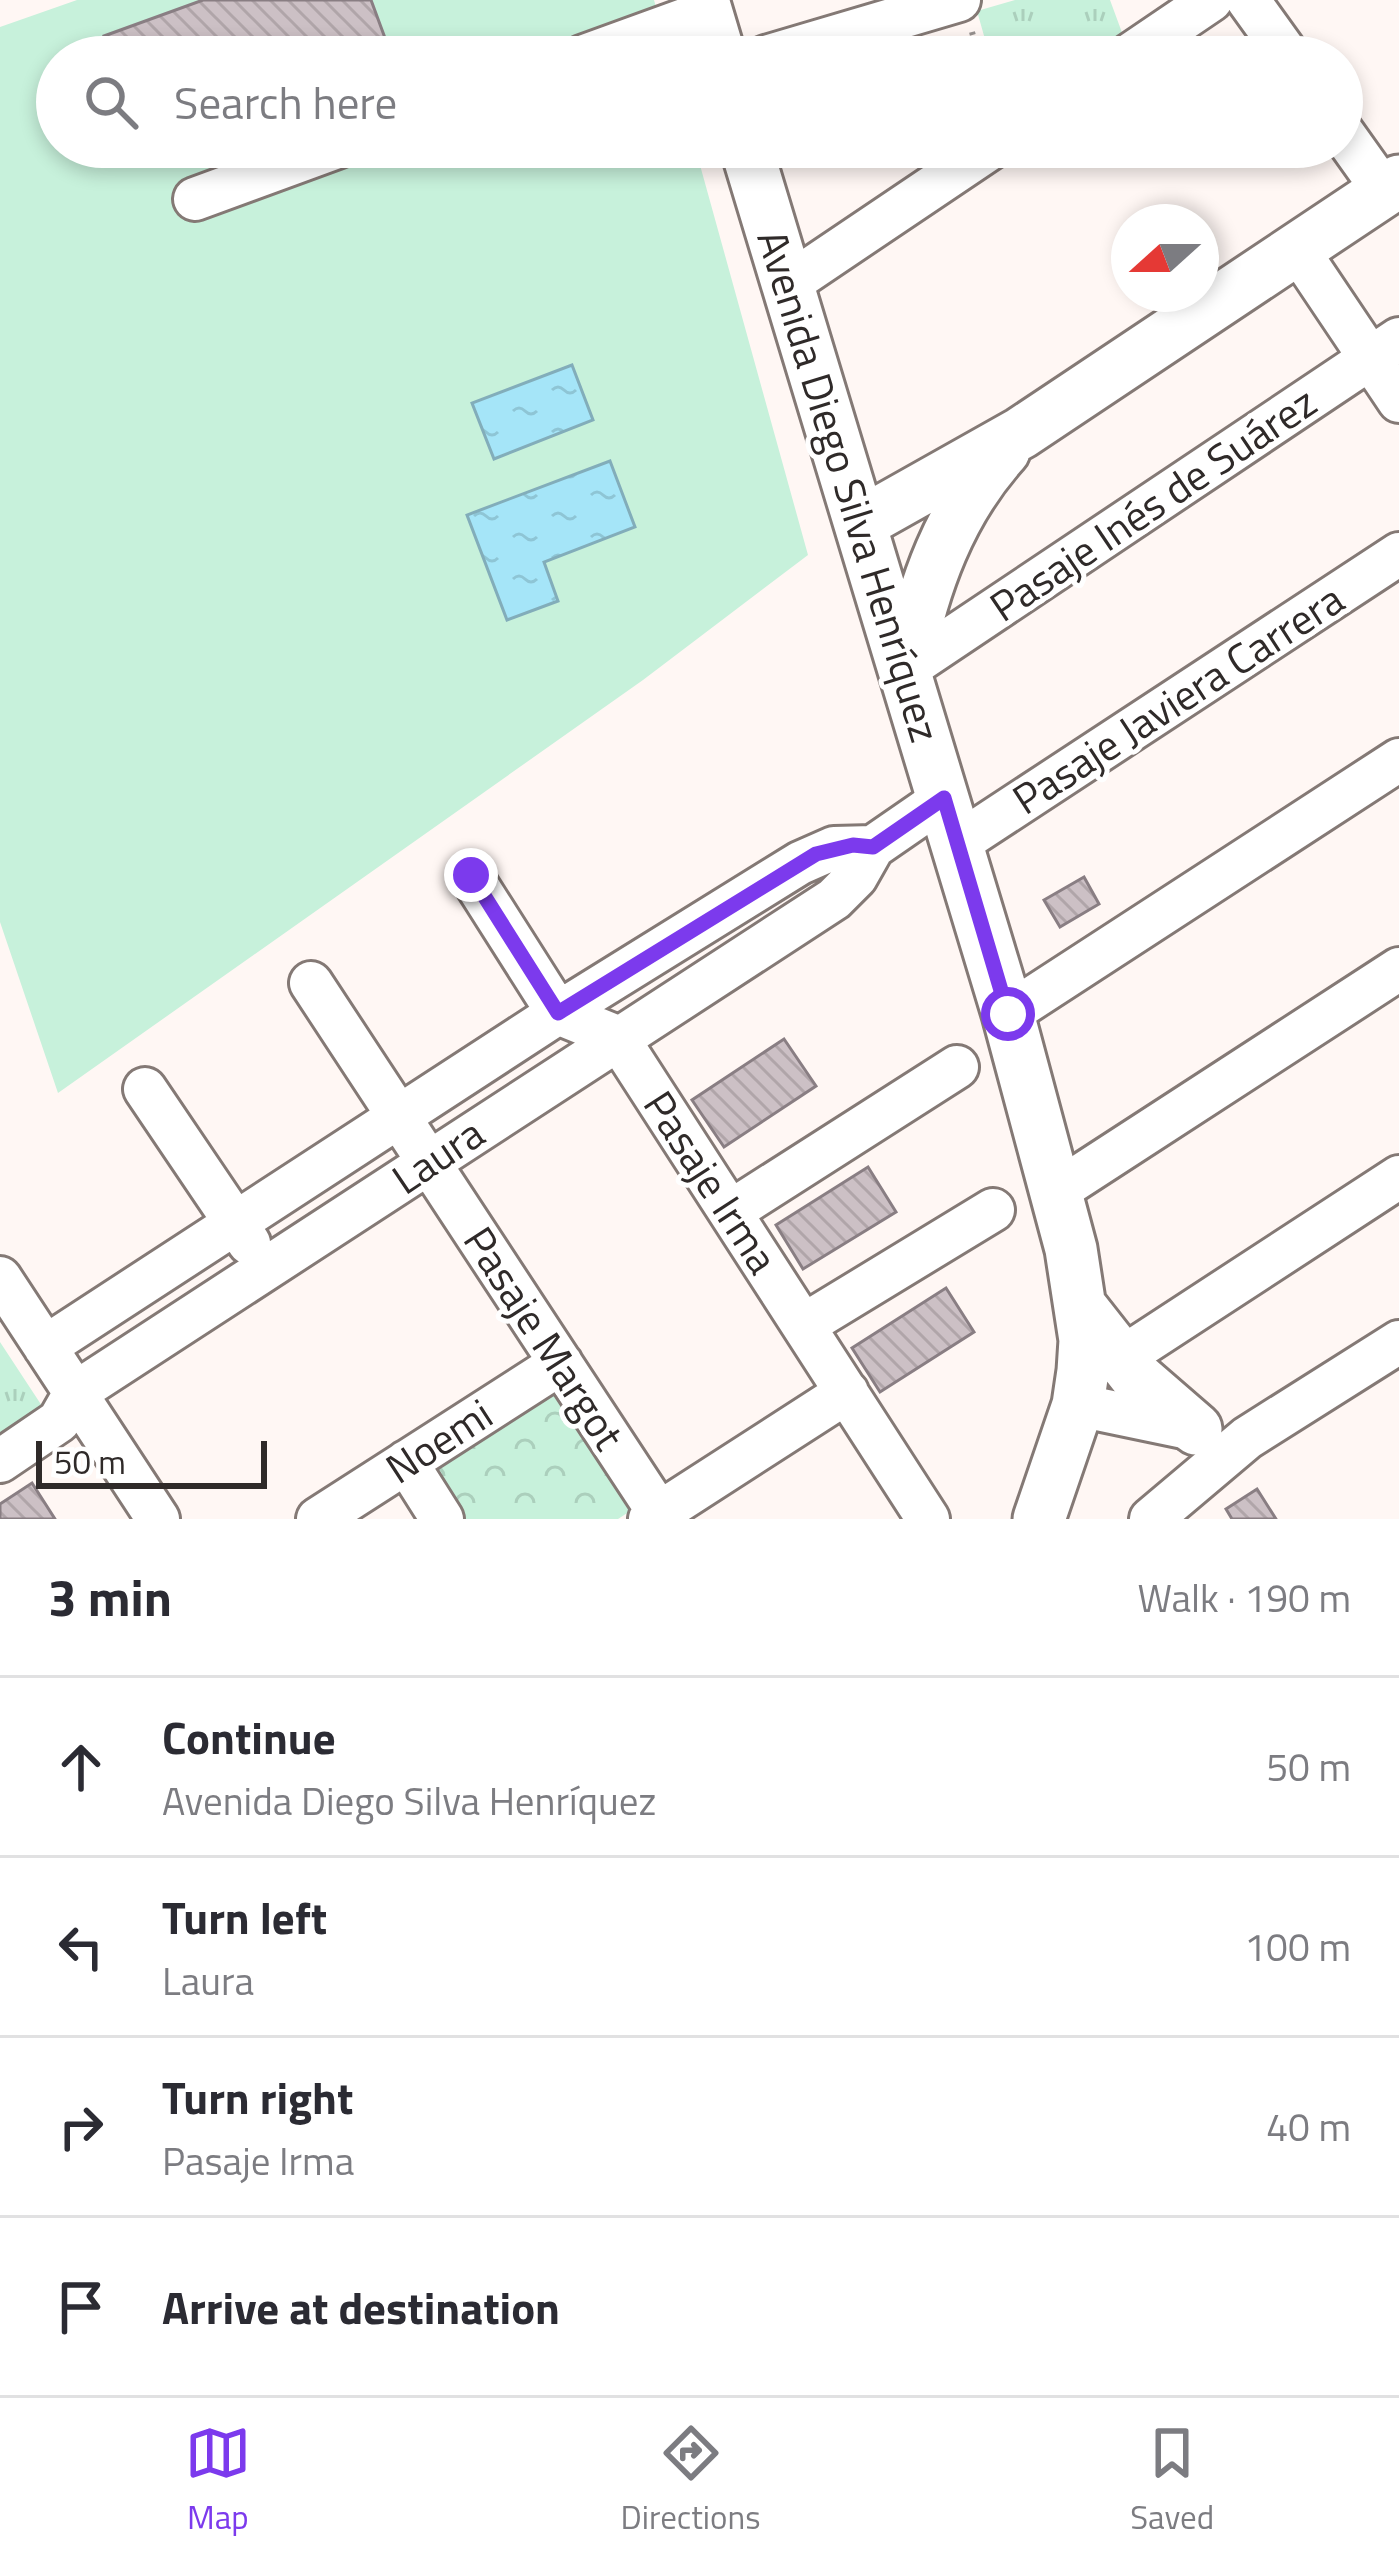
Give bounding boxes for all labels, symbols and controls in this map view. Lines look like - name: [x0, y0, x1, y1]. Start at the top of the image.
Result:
- search box: [36, 36, 1363, 168]
- text: Search here: [174, 68, 397, 136]
- icon: search: [78, 69, 144, 135]
- north arrow: [1111, 204, 1219, 312]
- street label: Avenida Diego Silva Henríquez: [742, 222, 958, 750]
- street label: Pasaje Inés de Suárez: [976, 370, 1329, 637]
- street label: Pasaje Javiera Carrera: [999, 567, 1356, 829]
- route end: [444, 848, 498, 902]
- route start: [981, 987, 1035, 1041]
- street label: Pasaje Irma: [629, 1077, 795, 1286]
- street label: Laura: [378, 1101, 496, 1209]
- street label: Pasaje Margot: [449, 1213, 641, 1462]
- street label: Noemi: [372, 1382, 504, 1499]
- scale bar: [36, 1435, 267, 1488]
- text: 50 m: [54, 1437, 126, 1487]
- text: 3 min: [48, 1558, 172, 1636]
- text: Walk · 190 m: [1137, 1568, 1351, 1627]
- text: Continue: [162, 1703, 336, 1771]
- icon: ahead: [48, 1734, 114, 1800]
- text: 50 m: [1266, 1737, 1351, 1796]
- text: Avenida Diego Silva Henríquez: [162, 1771, 656, 1830]
- text: Turn left: [162, 1883, 327, 1951]
- icon: left: [48, 1914, 114, 1980]
- text: 100 m: [1244, 1917, 1351, 1976]
- text: Laura: [162, 1951, 254, 2010]
- text: Turn right: [162, 2063, 353, 2131]
- icon: right: [48, 2094, 114, 2160]
- text: 40 m: [1266, 2097, 1351, 2156]
- text: Pasaje Irma: [162, 2131, 354, 2190]
- text: Arrive at destination: [162, 2273, 560, 2341]
- icon: arrive: [48, 2274, 114, 2340]
- tab: Map: [185, 2420, 251, 2542]
- tab: Directions: [621, 2420, 760, 2542]
- tab: Saved: [1130, 2420, 1214, 2542]

